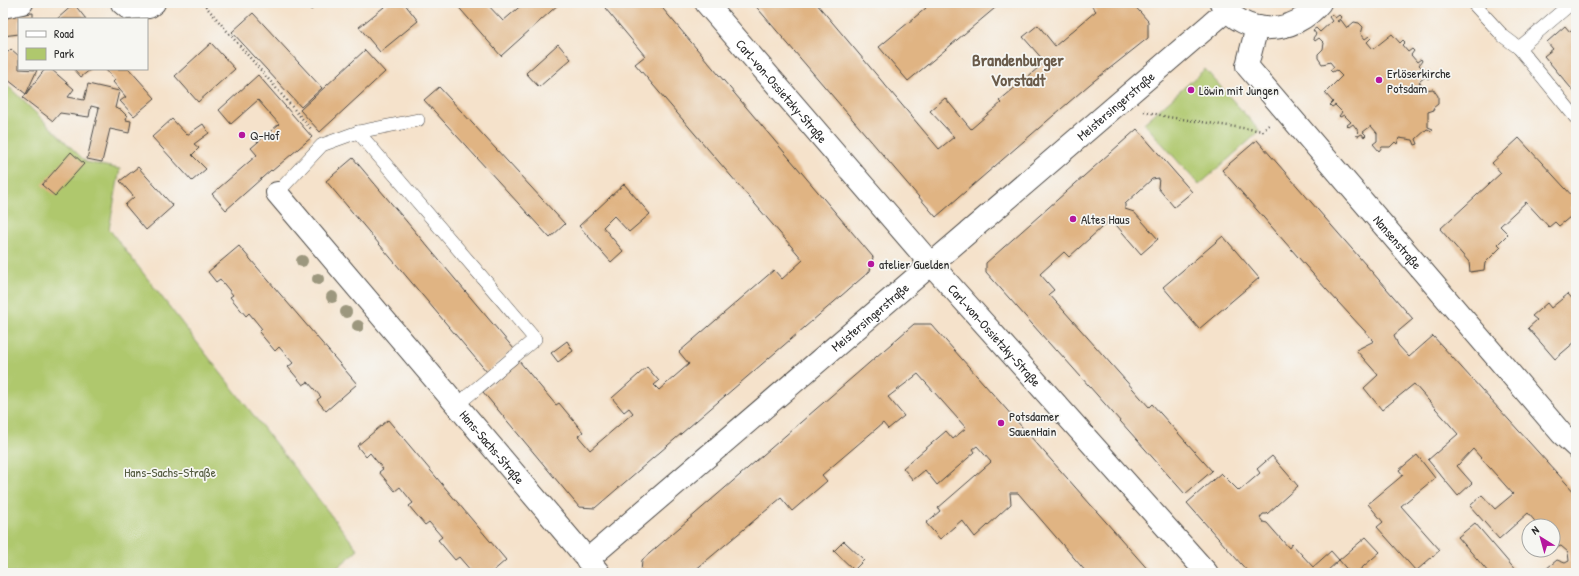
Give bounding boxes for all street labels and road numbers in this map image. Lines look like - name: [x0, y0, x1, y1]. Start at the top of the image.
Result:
- street label: Carl-von-Ossietzky-Straße: [732, 35, 832, 147]
- street label: Meistersingerstraße: [1073, 67, 1158, 144]
- street label: Nansenstraße: [1369, 211, 1426, 273]
- street label: Meistersingerstraße: [827, 278, 913, 355]
- street label: Carl-von-Ossietzky-Straße: [944, 280, 1045, 390]
- street label: Hans-Sachs-Straße: [456, 406, 529, 488]

